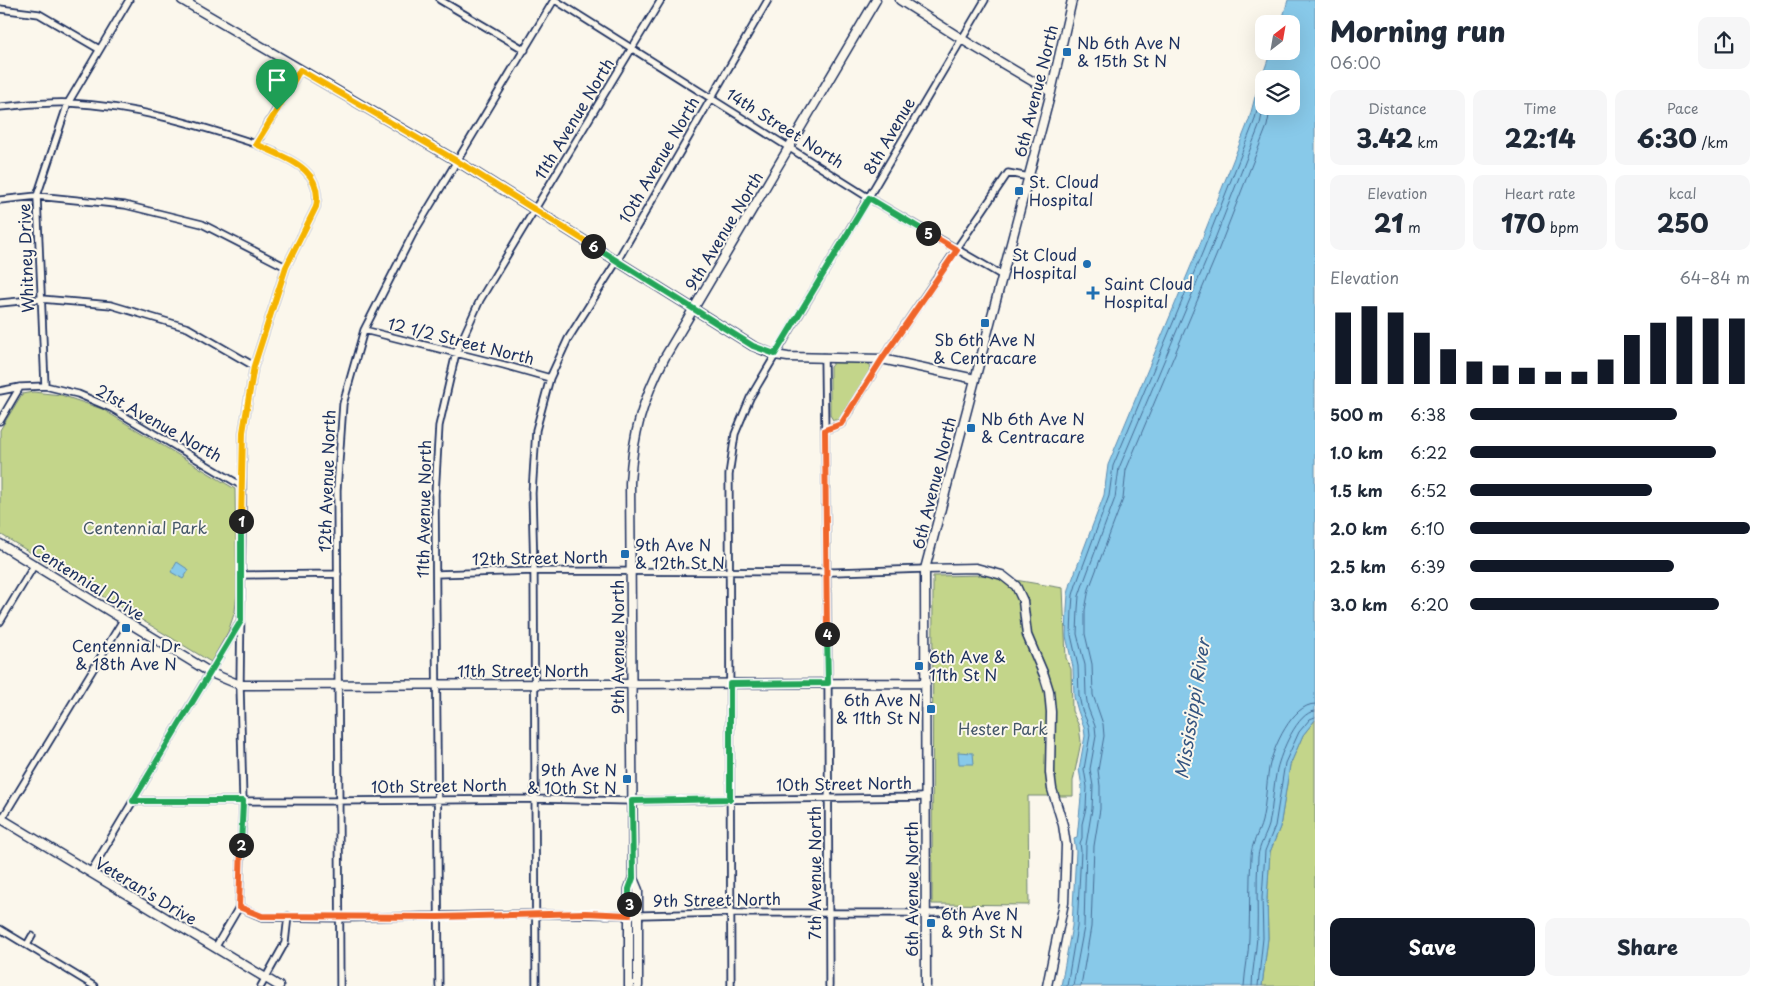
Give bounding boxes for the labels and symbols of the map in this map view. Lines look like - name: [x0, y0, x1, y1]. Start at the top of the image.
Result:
- north arrow: [1255, 15, 1300, 60]
- street label: 6th Avenue North: [1007, 22, 1063, 159]
- place label: Nb 6th Ave N & 15th St N: [1077, 30, 1181, 72]
- marker: Nb 6th Ave N & 15th St N: [1061, 46, 1073, 58]
- street label: 11th Avenue North: [527, 53, 619, 184]
- pin: [256, 59, 298, 110]
- street label: 14th Street North: [722, 81, 849, 173]
- street label: 10th Avenue North: [612, 92, 704, 227]
- street label: 8th Avenue: [856, 92, 920, 179]
- street label: 9th Avenue North: [678, 167, 768, 294]
- place label: St. Cloud Hospital: [1029, 169, 1099, 211]
- marker: St. Cloud Hospital: [1013, 185, 1025, 197]
- street label: Whitney Drive: [11, 203, 39, 313]
- pin: 5: [916, 220, 940, 246]
- pin: 6: [580, 234, 606, 258]
- place label: St Cloud Hospital: [1012, 242, 1077, 284]
- marker: St Cloud Hospital: [1081, 258, 1093, 270]
- place label: Saint Cloud Hospital: [1104, 271, 1193, 313]
- marker: Saint Cloud Hospital: [1086, 286, 1100, 300]
- street label: 12 1/2 Street North: [385, 310, 537, 370]
- marker: Sb 6th Ave N & Centracare: [979, 317, 991, 329]
- place label: Sb 6th Ave N & Centracare: [933, 327, 1037, 369]
- street label: 21st Avenue North: [92, 377, 227, 467]
- place label: Nb 6th Ave N & Centracare: [981, 406, 1085, 448]
- street label: 12th Avenue North: [312, 409, 340, 553]
- street label: 6th Avenue North: [905, 414, 961, 551]
- marker: Nb 6th Ave N & Centracare: [965, 422, 977, 434]
- street label: 11th Avenue North: [410, 440, 436, 578]
- pin: 1: [228, 508, 254, 534]
- park label: Centennial Park: [83, 515, 207, 539]
- place label: 9th Ave N & 12th St N: [635, 532, 725, 574]
- street label: Centennial Drive: [27, 537, 150, 626]
- street label: 12th Street North: [472, 544, 608, 570]
- marker: 9th Ave N & 12th St N: [619, 548, 631, 560]
- street label: 9th Avenue North: [605, 580, 629, 714]
- marker: Centennial Dr & 18th Ave N: [120, 622, 132, 634]
- pin: 4: [814, 622, 840, 646]
- place label: Centennial Dr & 18th Ave N: [72, 633, 181, 675]
- water label: Mississippi River: [1167, 634, 1216, 781]
- place label: 6th Ave & 11th St N: [929, 644, 1006, 686]
- street label: 11th Street North: [457, 658, 589, 682]
- marker: 6th Ave & 11th St N: [913, 660, 925, 672]
- place label: 6th Ave N & 11th St N: [836, 687, 921, 729]
- marker: 6th Ave N & 11th St N: [925, 703, 937, 715]
- park label: Hester Park: [958, 716, 1048, 740]
- place label: 9th Ave N & 10th St N: [527, 757, 617, 799]
- street label: 10th Street North: [776, 770, 912, 796]
- street label: 10th Street North: [371, 772, 507, 798]
- marker: 9th Ave N & 10th St N: [621, 773, 633, 785]
- street label: 7th Avenue North: [802, 806, 826, 940]
- street label: 6th Avenue North: [899, 821, 923, 957]
- pin: 2: [228, 832, 254, 858]
- street label: Veteran's Drive: [91, 850, 202, 930]
- street label: 9th Street North: [653, 886, 781, 912]
- pin: 3: [616, 892, 642, 916]
- place label: 6th Ave N & 9th St N: [941, 901, 1023, 943]
- marker: 6th Ave N & 9th St N: [925, 917, 937, 929]

